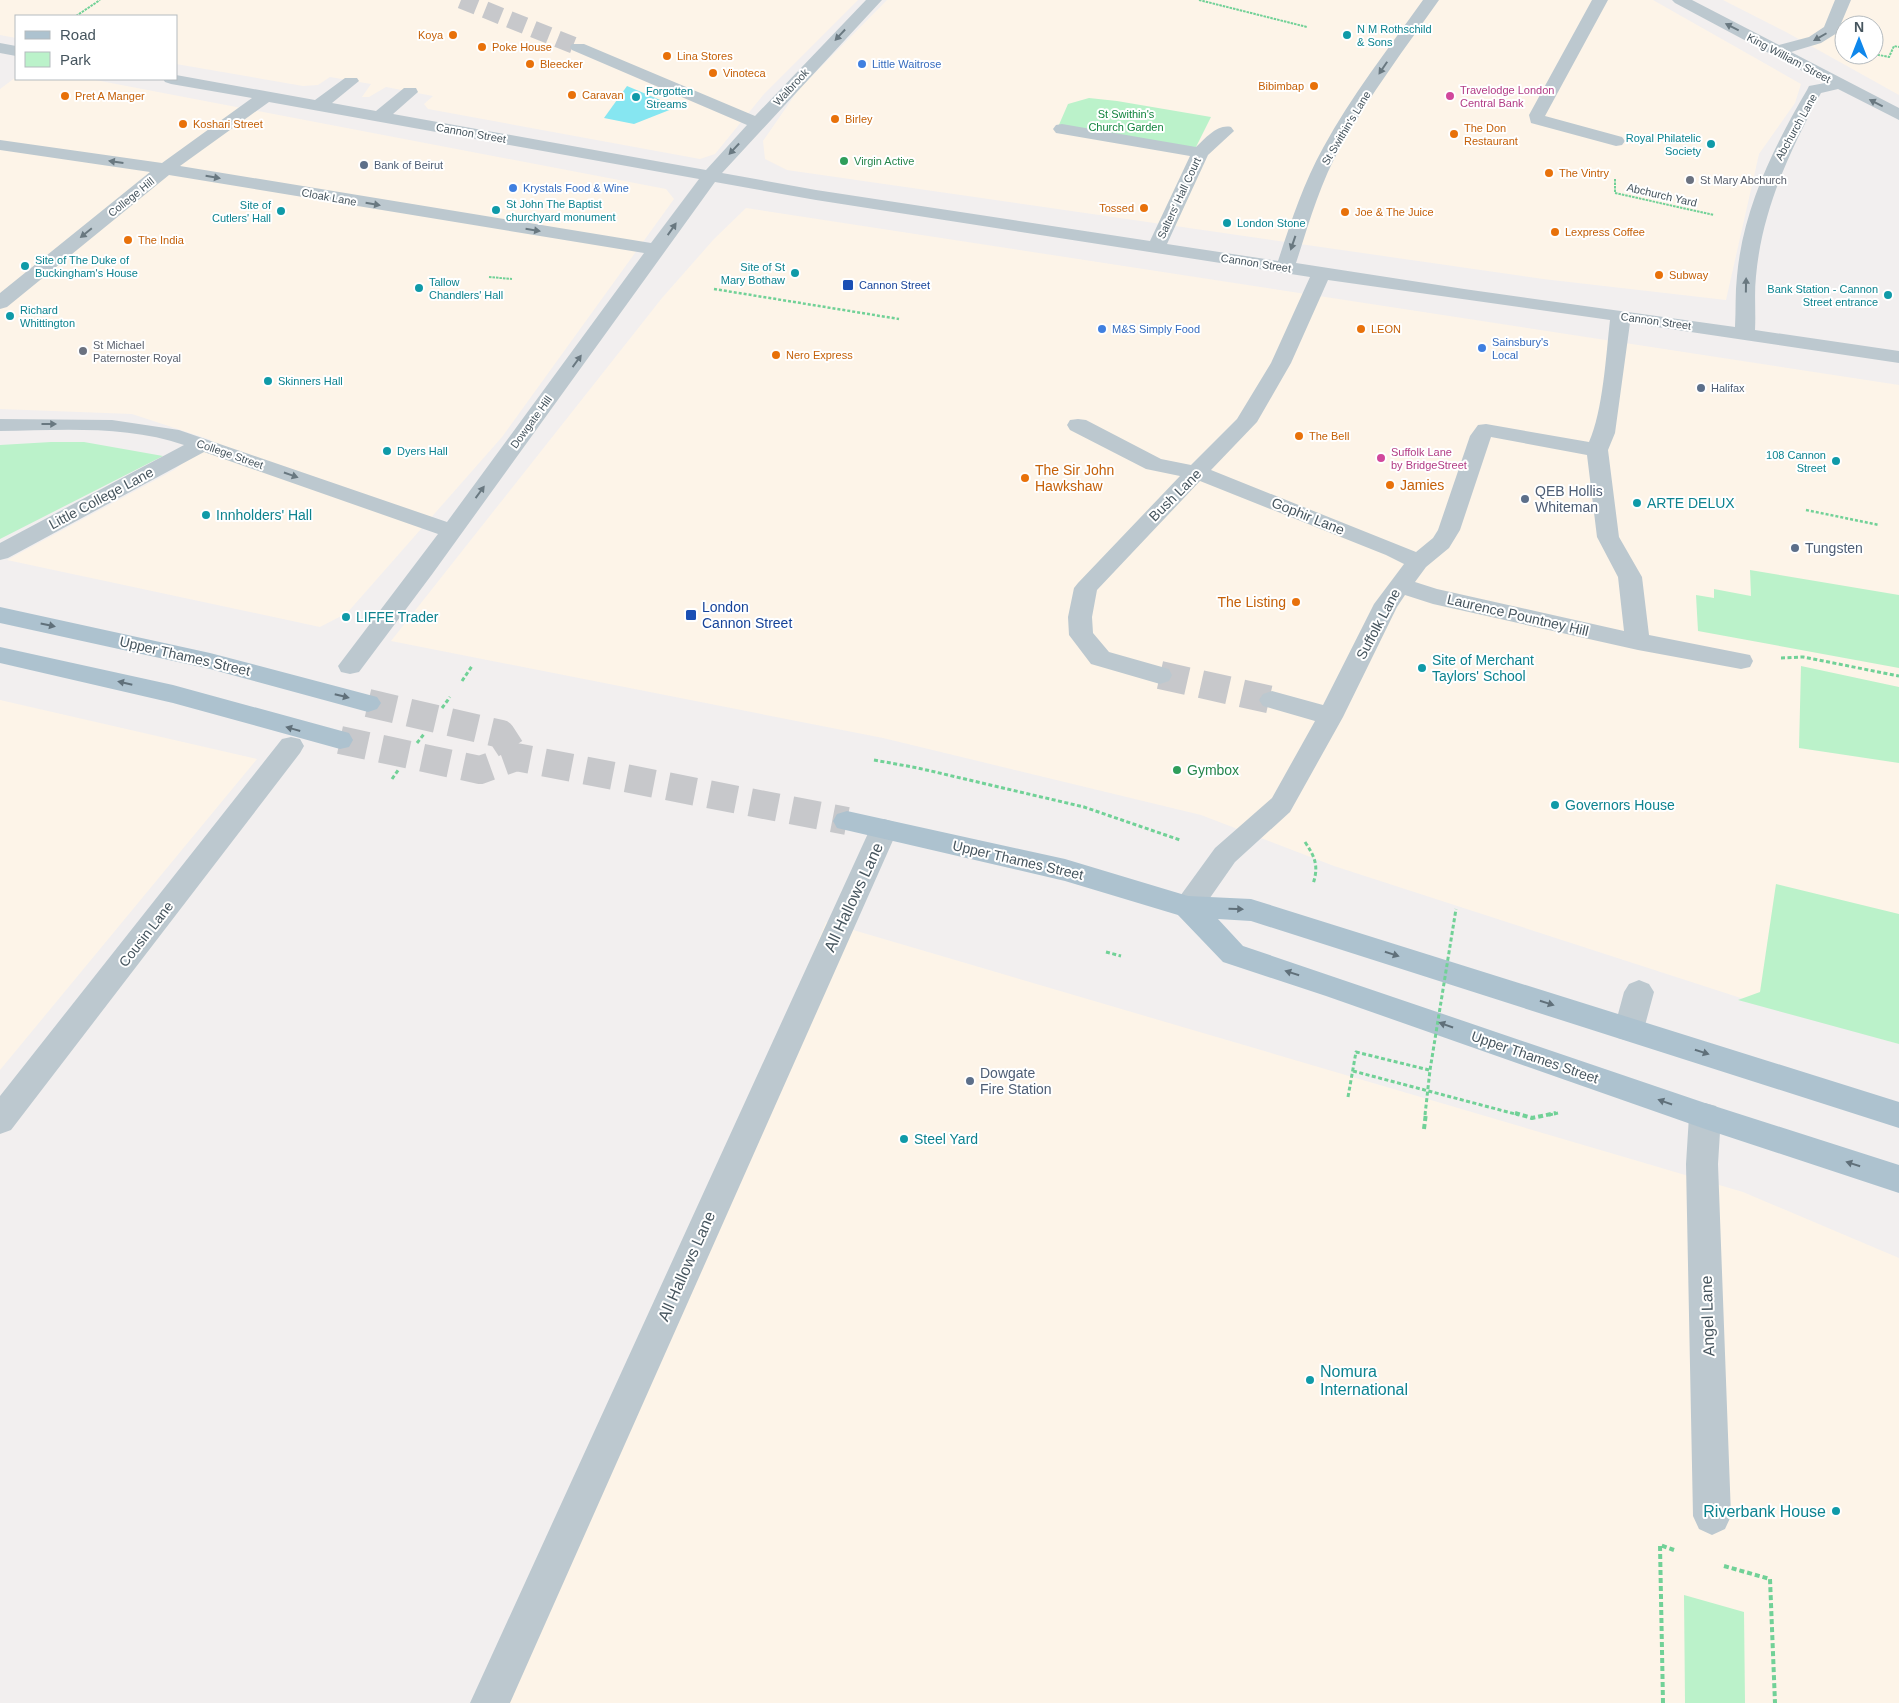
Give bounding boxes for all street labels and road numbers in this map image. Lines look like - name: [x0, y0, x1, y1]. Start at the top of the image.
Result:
- street label: King William Street: [1745, 31, 1833, 85]
- street label: Walbrook: [771, 66, 811, 108]
- street label: St Swithin's Lane: [1319, 89, 1373, 167]
- street label: Abchurch Lane: [1773, 92, 1819, 162]
- street label: Cannon Street: [435, 121, 507, 145]
- street label: Salters' Hall Court: [1155, 155, 1203, 241]
- street label: College Hill: [106, 175, 156, 219]
- street label: Abchurch Yard: [1626, 181, 1698, 209]
- street label: Cloak Lane: [301, 186, 357, 208]
- street label: Cannon Street: [1220, 252, 1292, 274]
- street label: Cannon Street: [1620, 310, 1692, 332]
- street label: Dowgate Hill: [508, 393, 554, 451]
- street label: College Street: [195, 437, 265, 471]
- street label: Little College Lane: [46, 464, 156, 532]
- street label: Bush Lane: [1146, 466, 1204, 524]
- street label: Gophir Lane: [1269, 494, 1347, 538]
- street label: Suffolk Lane: [1353, 586, 1403, 662]
- street label: Laurence Pountney Hill: [1446, 591, 1590, 639]
- street label: Upper Thames Street: [118, 633, 252, 679]
- street label: Upper Thames Street: [951, 837, 1085, 883]
- street label: All Hallows Lane: [821, 840, 886, 954]
- street label: Cousin Lane: [115, 898, 177, 970]
- street label: Upper Thames Street: [1469, 1028, 1601, 1086]
- street label: All Hallows Lane: [655, 1209, 718, 1324]
- street label: Angel Lane: [1698, 1275, 1717, 1357]

